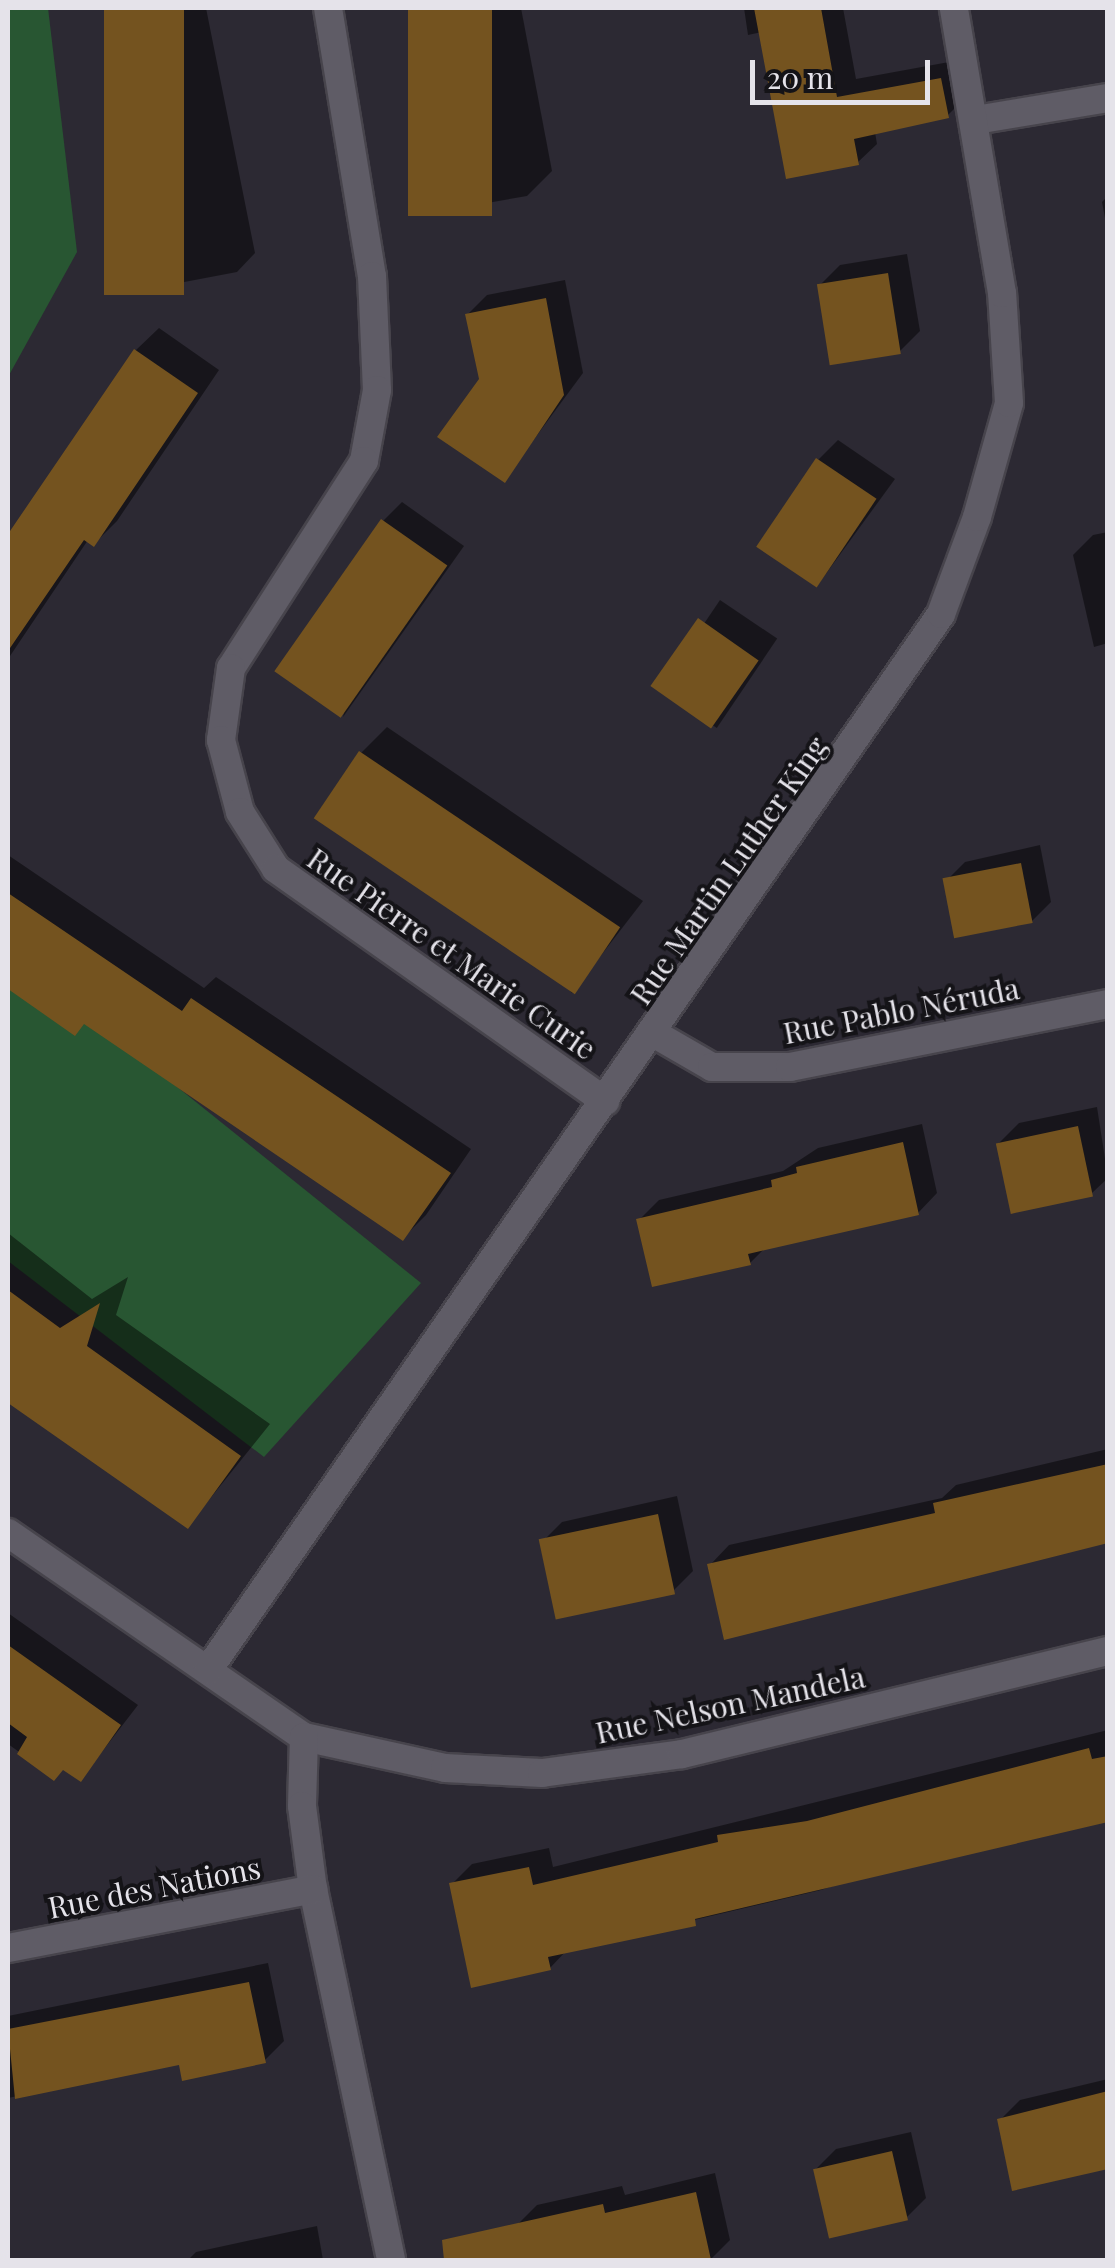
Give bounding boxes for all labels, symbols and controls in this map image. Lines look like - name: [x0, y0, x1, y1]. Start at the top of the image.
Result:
- scale bar: [755, 40, 935, 102]
- text: 20 m: [767, 57, 833, 97]
- street label: Rue Martin Luther King: [622, 729, 834, 1011]
- street label: Rue Pierre et Marie Curie: [301, 840, 603, 1066]
- street label: Rue Pablo Néruda: [780, 969, 1022, 1051]
- street label: Rue Nelson Mandela: [592, 1658, 868, 1750]
- street label: Rue des Nations: [45, 1849, 263, 1925]

